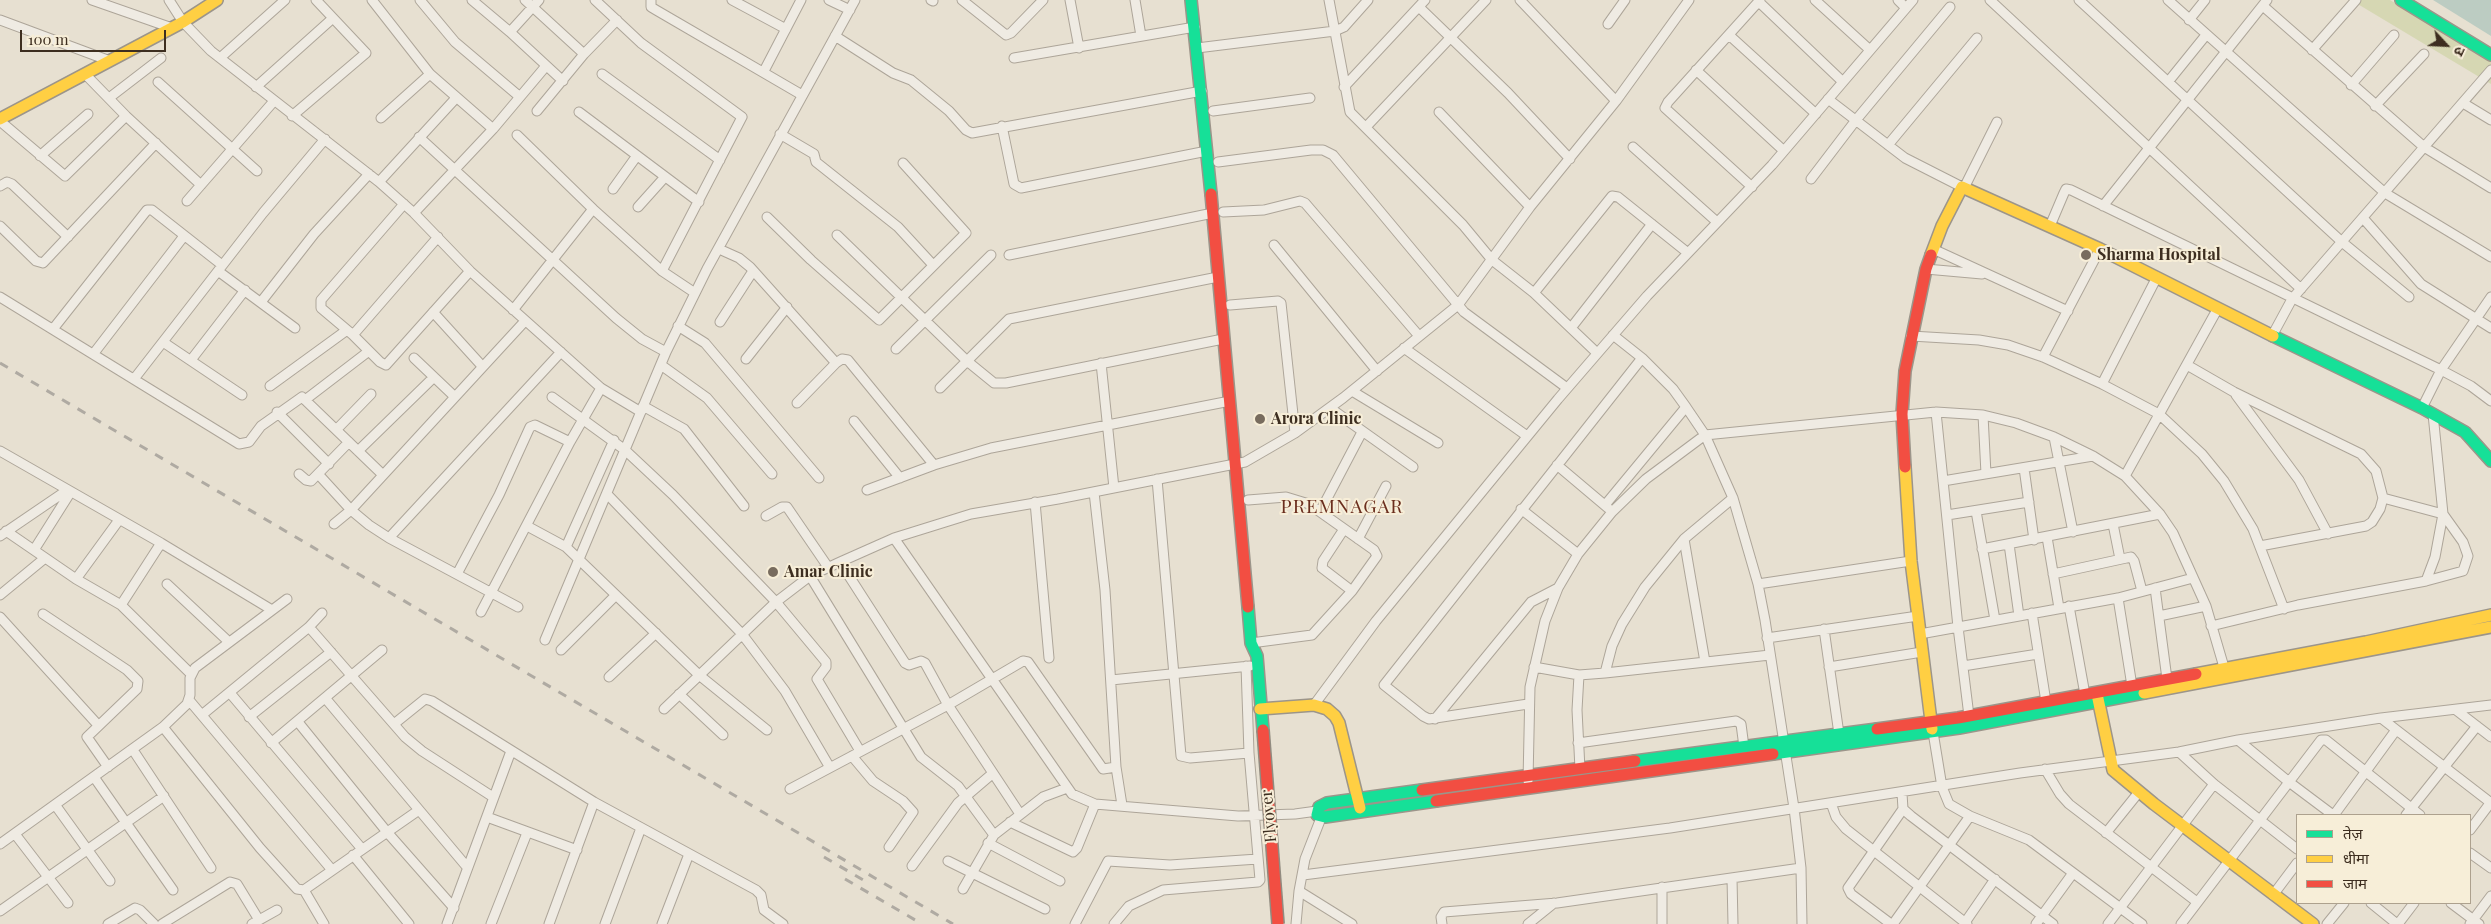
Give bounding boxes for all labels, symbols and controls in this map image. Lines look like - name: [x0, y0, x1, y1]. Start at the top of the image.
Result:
- scale bar: [22, 20, 169, 52]
- north arrow: [2421, 20, 2471, 70]
- text: 100 m: [28, 29, 69, 49]
- text: उ: [2450, 44, 2470, 59]
- place label: Sharma Hospital: [2097, 245, 2221, 265]
- marker: Sharma Hospital: [2079, 248, 2093, 262]
- place label: Arora Clinic: [1271, 409, 1362, 429]
- marker: Arora Clinic: [1253, 412, 1267, 426]
- district label: PREMNAGAR: [1279, 496, 1405, 518]
- place label: Amar Clinic: [784, 562, 873, 582]
- marker: Amar Clinic: [766, 565, 780, 579]
- street label: Flyover: [1257, 789, 1281, 843]
- legend: [2296, 814, 2471, 904]
- text: तेज़: [2343, 823, 2363, 843]
- text: धीमा: [2343, 848, 2369, 868]
- text: जाम: [2343, 873, 2367, 893]

